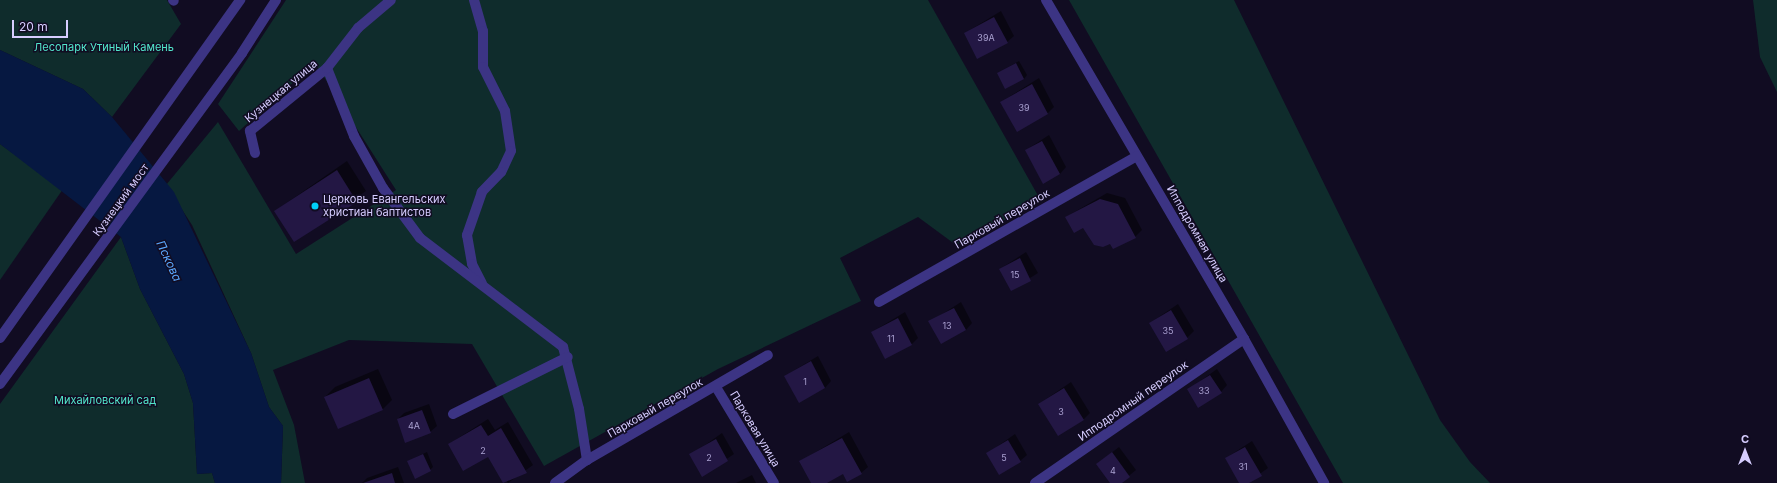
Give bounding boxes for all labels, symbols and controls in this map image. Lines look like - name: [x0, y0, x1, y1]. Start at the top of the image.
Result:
- scale bar: [14, 12, 70, 38]
- text: 20 m: [19, 19, 48, 34]
- house number: 39А: [977, 33, 995, 43]
- park label: Лесопарк Утиный Камень: [34, 40, 174, 54]
- street label: Кузнецкая улица: [242, 57, 320, 125]
- house number: 39: [1018, 103, 1030, 113]
- street label: Кузнецкий мост: [90, 161, 152, 239]
- street label: Ипподромная улица: [1164, 183, 1230, 285]
- street label: Парковый переулок: [952, 186, 1052, 252]
- place label: Церковь Евангельских христиан баптистов: [323, 193, 446, 219]
- marker: Церковь Евангельских христиан баптистов: [310, 201, 320, 211]
- water label: Пскова: [153, 238, 185, 284]
- house number: 15: [1010, 270, 1020, 280]
- house number: 13: [942, 321, 952, 331]
- house number: 35: [1162, 326, 1174, 336]
- house number: 11: [887, 334, 895, 344]
- street label: Ипподромный переулок: [1076, 358, 1190, 444]
- street label: Парковый переулок: [605, 375, 705, 441]
- house number: 1: [803, 377, 807, 387]
- house number: 33: [1198, 386, 1210, 396]
- street label: Парковая улица: [727, 389, 783, 469]
- park label: Михайловский сад: [54, 393, 156, 407]
- house number: 3: [1058, 407, 1064, 417]
- house number: 4А: [408, 421, 420, 431]
- north arrow: [1725, 431, 1765, 471]
- text: С: [1741, 432, 1749, 446]
- house number: 2: [480, 446, 486, 456]
- house number: 2: [706, 453, 712, 463]
- house number: 5: [1001, 453, 1007, 463]
- house number: 31: [1238, 462, 1248, 472]
- house number: 4: [1110, 466, 1116, 476]

